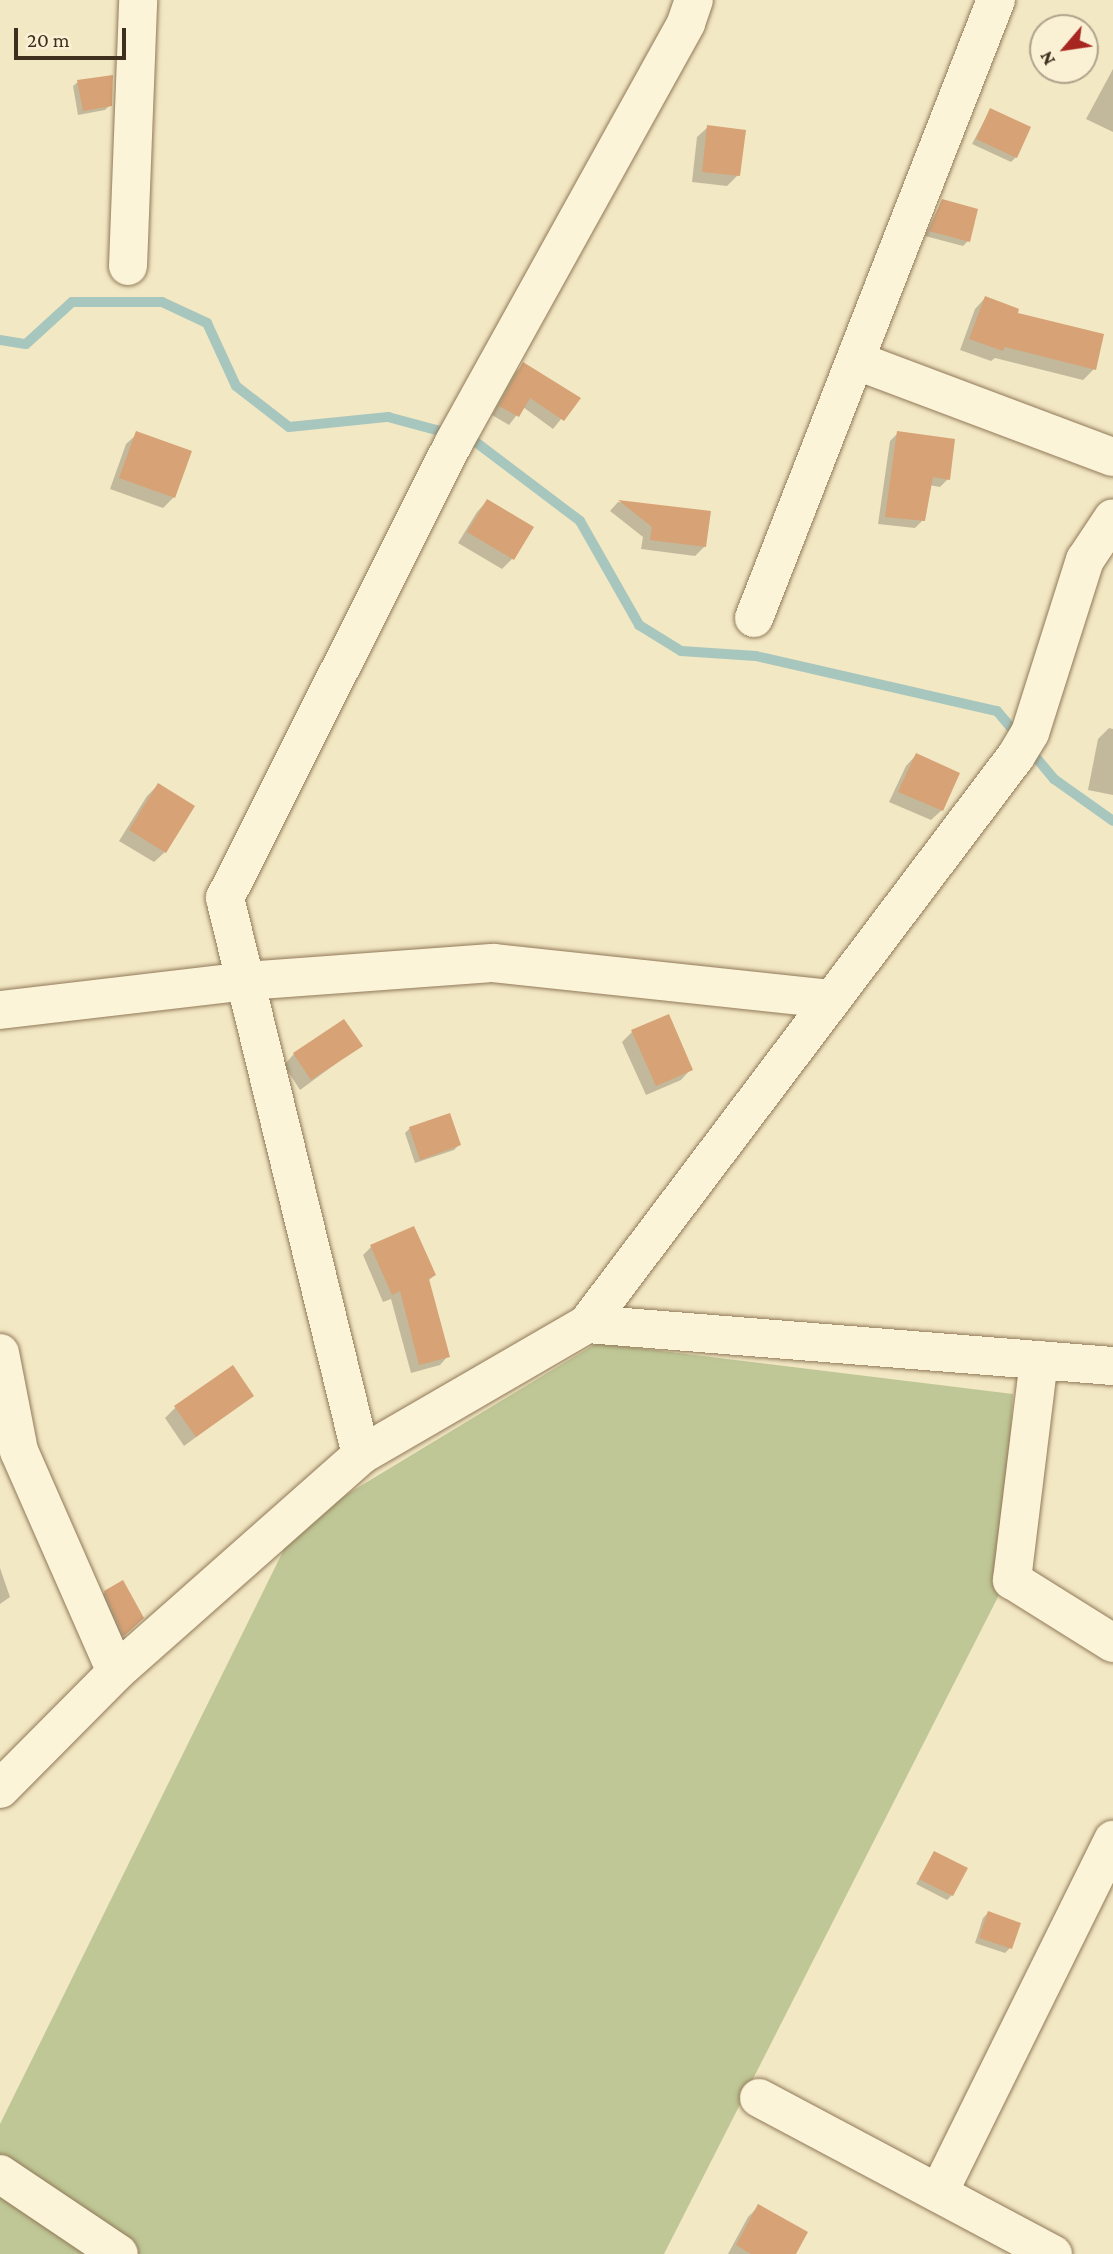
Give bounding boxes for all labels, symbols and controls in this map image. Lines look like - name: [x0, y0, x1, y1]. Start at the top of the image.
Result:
- scale bar: [18, 14, 130, 58]
- north arrow: [1029, 14, 1099, 84]
- text: 20 m: [27, 28, 70, 52]
- text: N: [1035, 48, 1059, 69]

